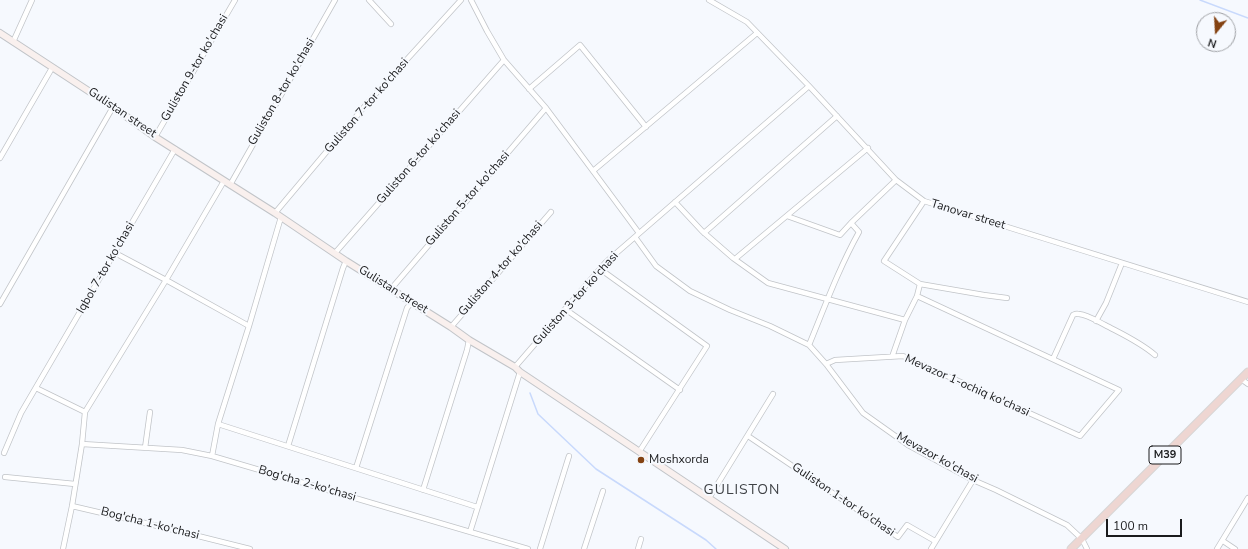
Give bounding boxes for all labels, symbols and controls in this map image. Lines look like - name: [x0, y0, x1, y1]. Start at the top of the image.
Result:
- street label: Guliston 9-tor ko'chasi: [158, 12, 232, 124]
- north arrow: [1196, 12, 1236, 52]
- text: N: [1206, 35, 1219, 51]
- street label: Guliston 8-tor ko'chasi: [245, 36, 319, 148]
- street label: Guliston 7-tor ko'chasi: [322, 56, 412, 156]
- street label: Gulistan street: [85, 85, 159, 141]
- street label: Guliston 6-tor ko'chasi: [374, 107, 464, 207]
- street label: Guliston 5-tor ko'chasi: [423, 149, 513, 249]
- street label: Tanovar street: [929, 197, 1007, 233]
- street label: Guliston 4-tor ko'chasi: [456, 219, 546, 319]
- street label: Iqbol 7-tor ko'chasi: [74, 220, 138, 316]
- street label: Guliston 3-tor ko'chasi: [530, 249, 622, 349]
- street label: Gulistan street: [356, 263, 430, 317]
- street label: Mevazor 1-ochiq ko'chasi: [902, 352, 1032, 420]
- street label: Mevazor ko'chasi: [894, 430, 980, 486]
- road number: M39: [1149, 446, 1181, 464]
- place label: Moshxorda: [649, 453, 709, 467]
- marker: Moshxorda: [636, 455, 646, 465]
- street label: Guliston 1-tor ko'chasi: [789, 460, 897, 540]
- street label: Bog'cha 2-ko'chasi: [256, 463, 358, 505]
- district label: GULISTON: [704, 483, 780, 499]
- street label: Bog'cha 1-ko'chasi: [99, 505, 201, 543]
- scale bar: [1108, 511, 1184, 537]
- text: 100 m: [1113, 518, 1148, 534]

